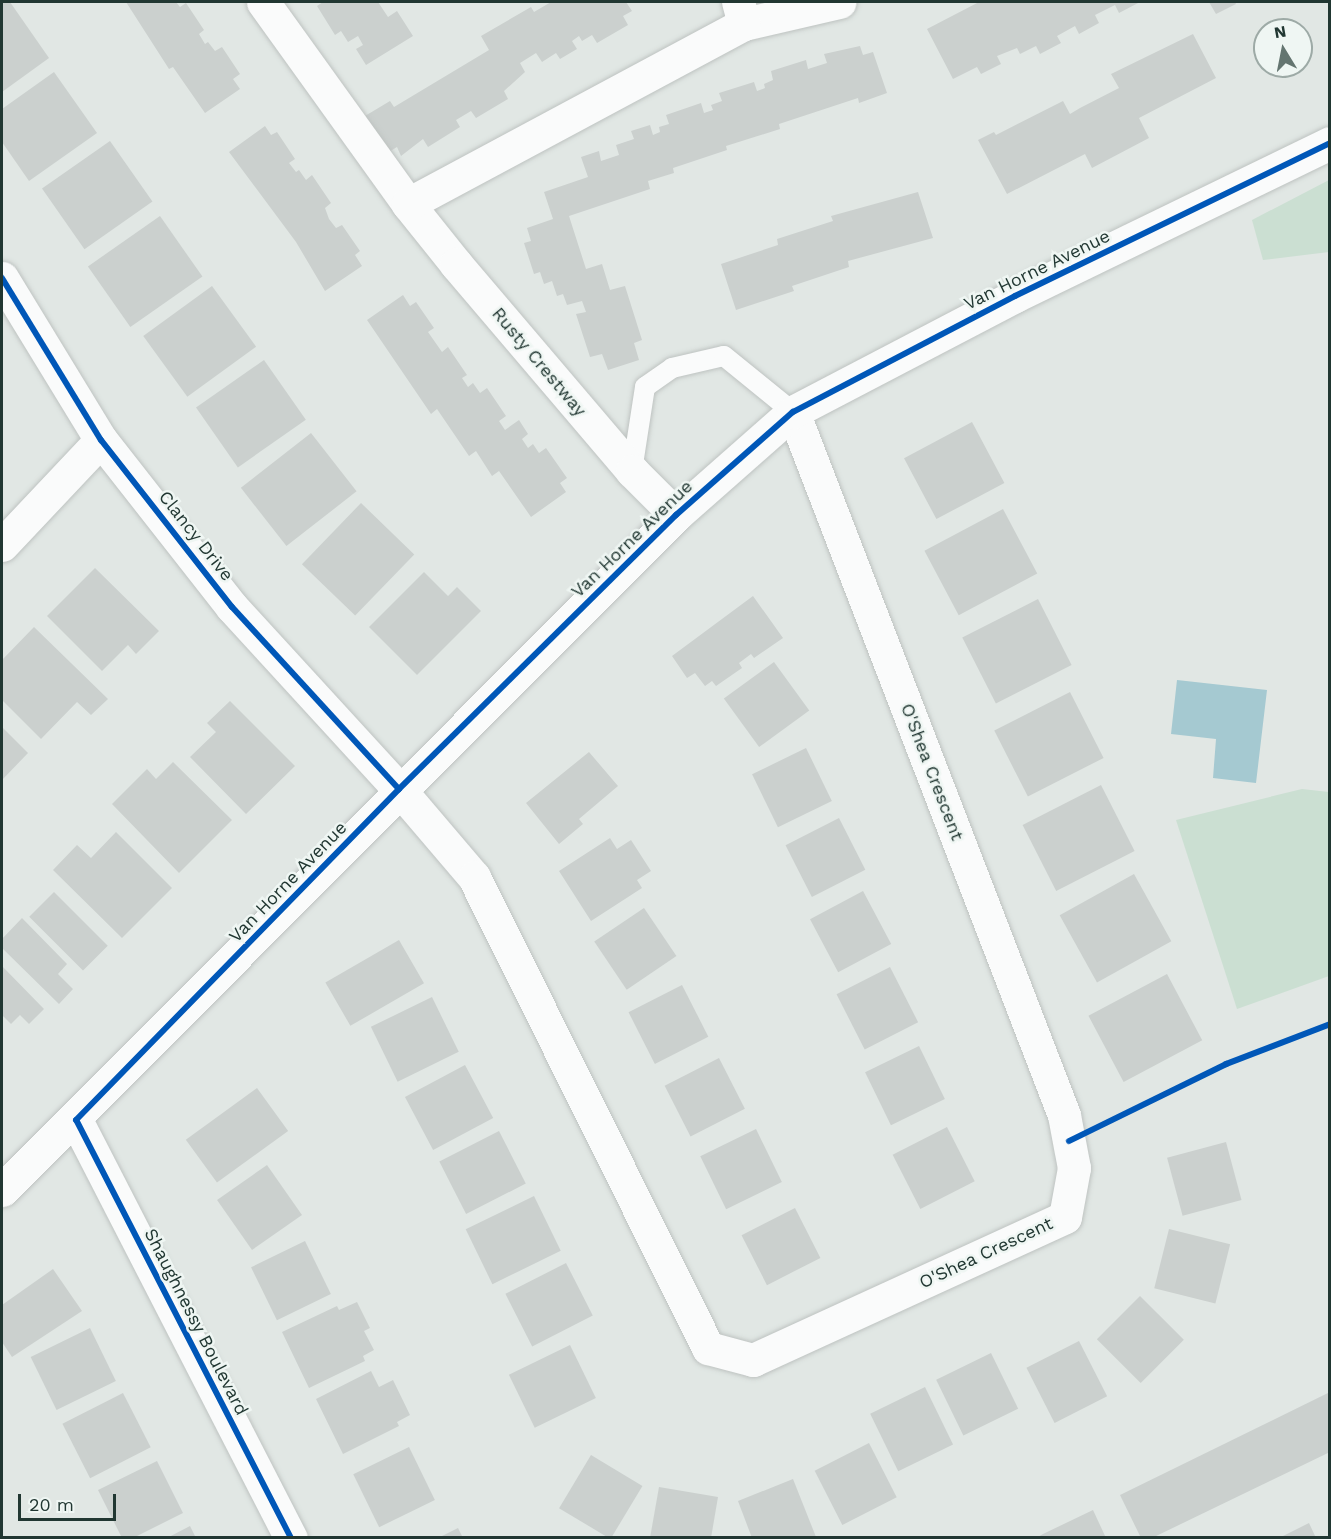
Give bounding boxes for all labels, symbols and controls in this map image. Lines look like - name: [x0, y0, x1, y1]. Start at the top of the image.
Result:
- north arrow: [1253, 18, 1313, 78]
- text: N: [1273, 21, 1288, 42]
- street label: Van Horne Avenue: [960, 225, 1114, 315]
- street label: Rusty Crestway: [487, 303, 591, 421]
- street label: Van Horne Avenue: [567, 475, 697, 603]
- street label: Clancy Drive: [154, 486, 238, 586]
- street label: O'Shea Crescent: [896, 700, 968, 844]
- street label: Van Horne Avenue: [224, 817, 352, 947]
- street label: O'Shea Crescent: [916, 1212, 1056, 1294]
- street label: Shaughnessy Boulevard: [139, 1225, 253, 1419]
- scale bar: [21, 1482, 118, 1520]
- text: 20 m: [29, 1494, 74, 1515]

